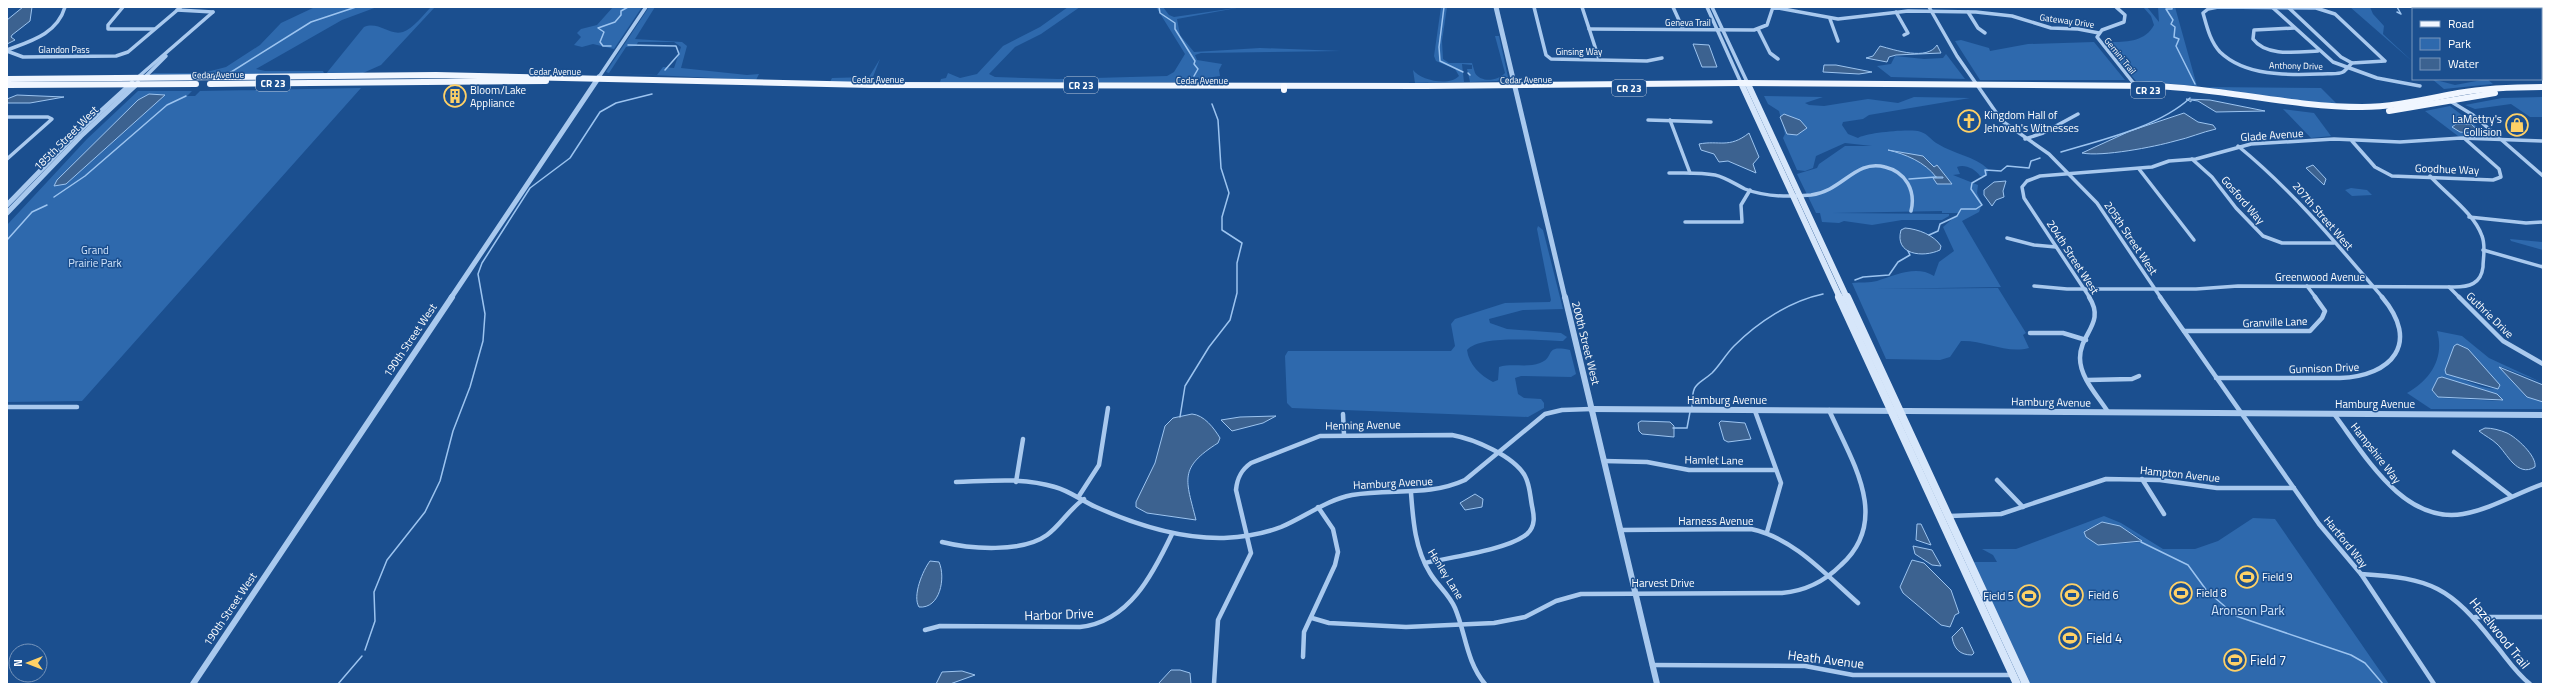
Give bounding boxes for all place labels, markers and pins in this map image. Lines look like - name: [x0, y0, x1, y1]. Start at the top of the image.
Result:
- place label: Bloom/Lake Appliance: [470, 82, 527, 111]
- building icon: Bloom/Lake Appliance: [442, 83, 468, 109]
- place label: Kingdom Hall of Jehovah's Witnesses: [1984, 107, 2079, 136]
- church icon: Kingdom Hall of Jehovah's Witnesses: [1956, 108, 1982, 134]
- place label: LaMettry's Collision: [2452, 111, 2502, 140]
- shop icon: LaMettry's Collision: [2504, 112, 2530, 138]
- sports icon: Field 9: [2234, 564, 2260, 590]
- place label: Field 9: [2262, 569, 2293, 585]
- sports icon: Field 8: [2168, 580, 2194, 606]
- sports icon: Field 6: [2059, 582, 2085, 608]
- sports icon: Field 5: [2016, 583, 2042, 609]
- place label: Field 8: [2196, 585, 2227, 601]
- place label: Field 6: [2088, 587, 2119, 603]
- place label: Field 5: [1983, 588, 2014, 604]
- sports icon: Field 4: [2057, 625, 2083, 651]
- place label: Field 4: [2086, 628, 2122, 648]
- sports icon: Field 7: [2222, 647, 2248, 673]
- place label: Field 7: [2250, 650, 2286, 670]

